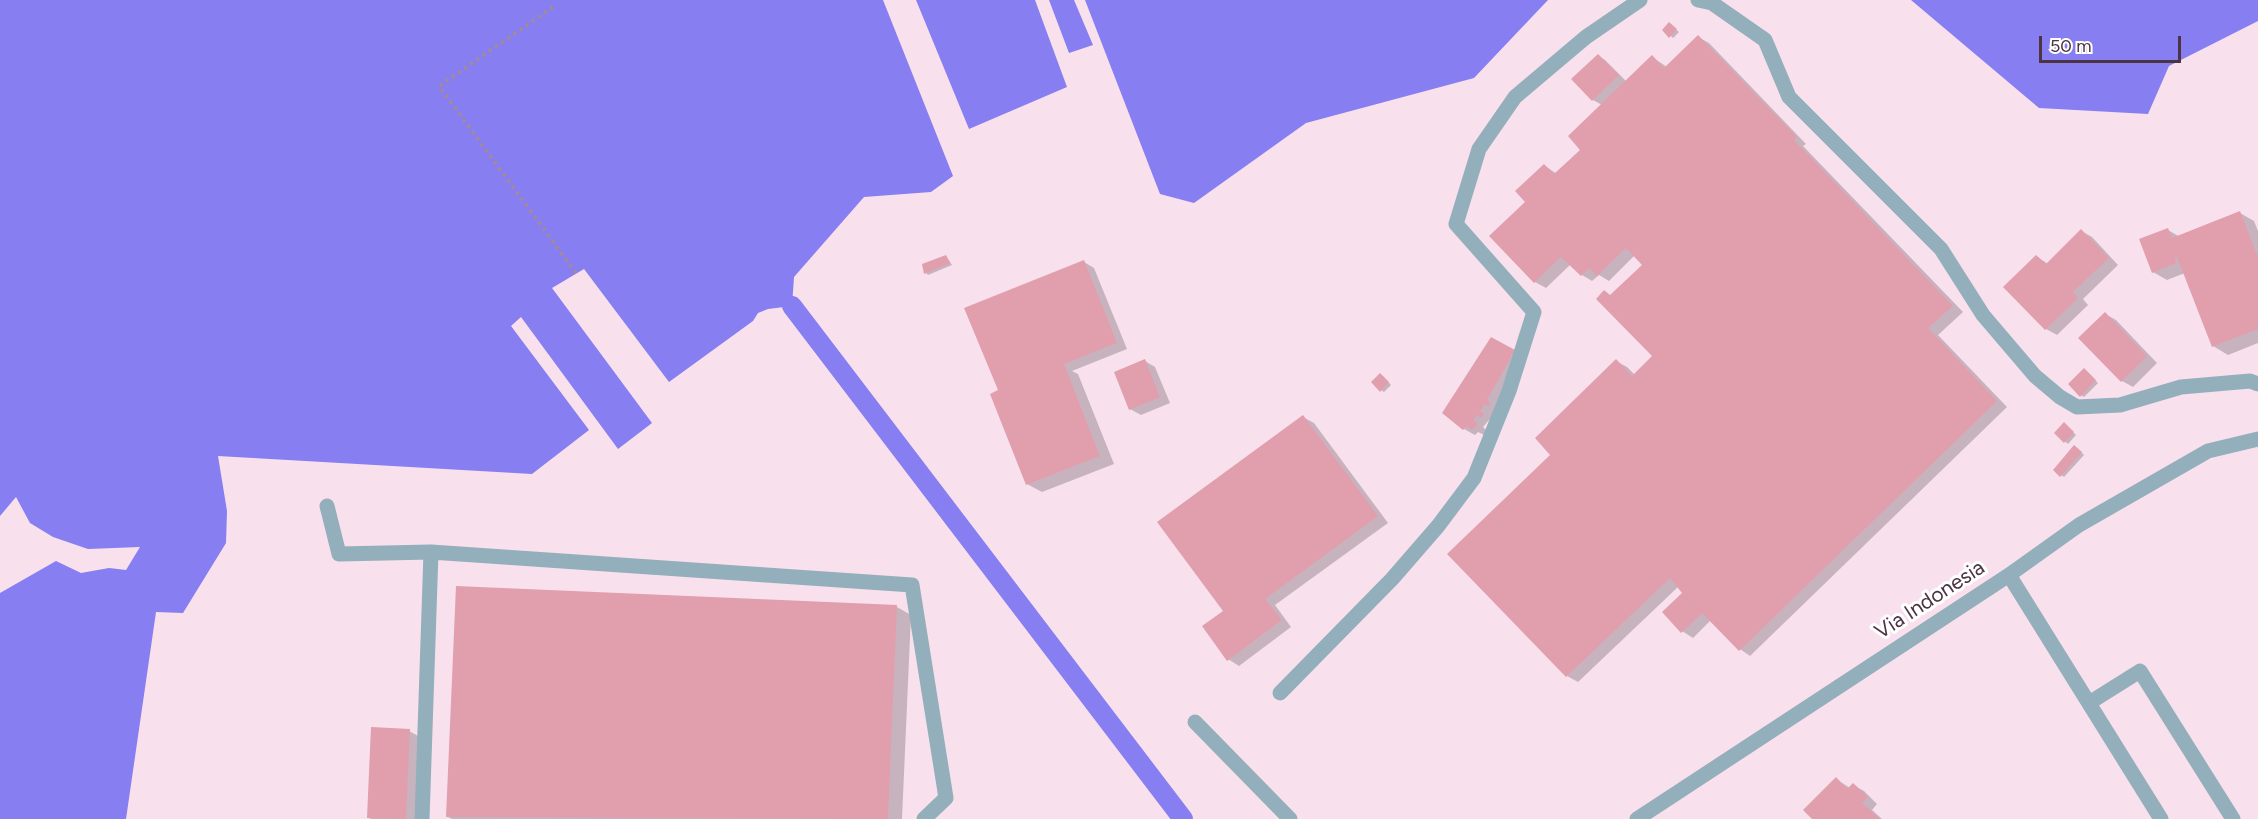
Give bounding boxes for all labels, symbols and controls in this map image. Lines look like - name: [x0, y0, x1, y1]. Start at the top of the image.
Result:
- scale bar: [2042, 24, 2184, 62]
- text: 50 m: [2050, 35, 2092, 57]
- street label: Via Indonesia: [1870, 555, 1990, 645]

